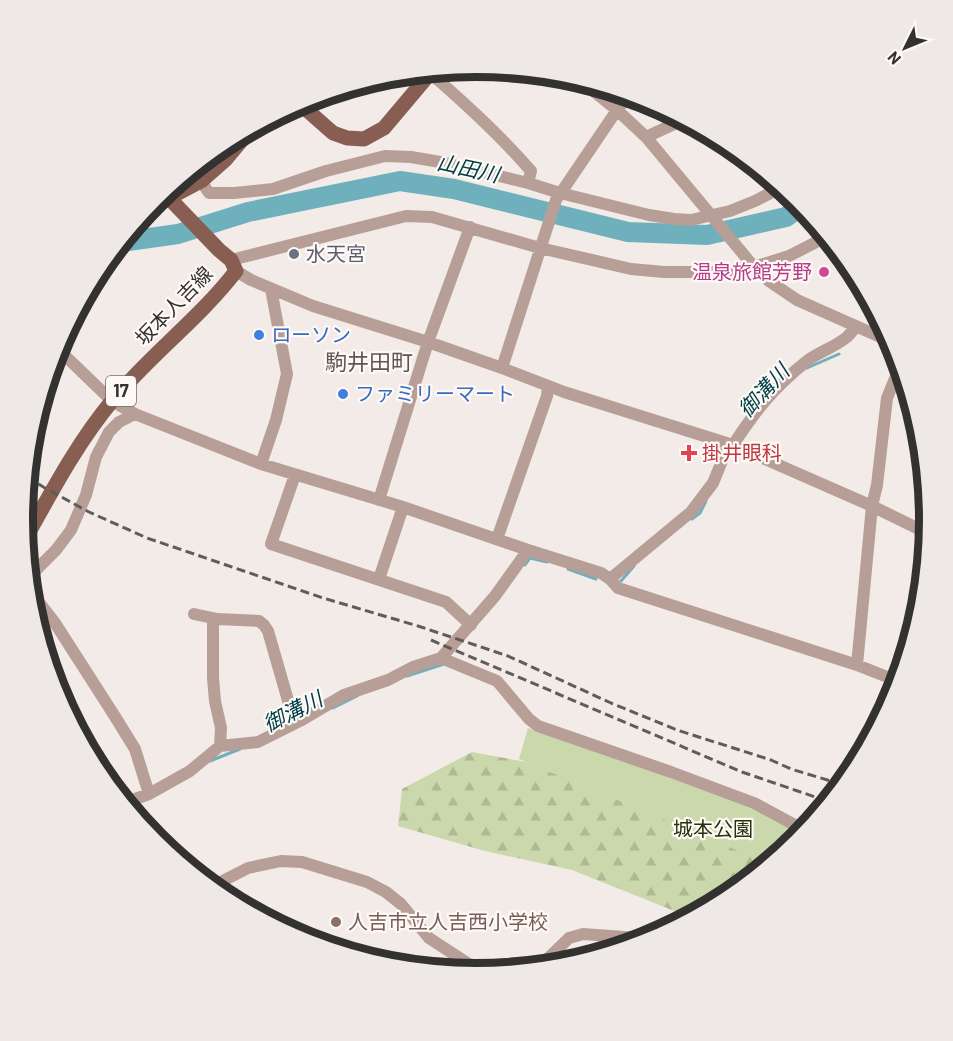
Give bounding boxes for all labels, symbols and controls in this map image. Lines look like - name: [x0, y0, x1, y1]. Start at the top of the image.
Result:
- north arrow: [875, 18, 935, 78]
- text: N: [883, 48, 904, 69]
- water label: 山田川: [435, 149, 504, 187]
- place label: 水天宮: [306, 241, 366, 265]
- marker: 水天宮: [287, 247, 301, 261]
- place label: 温泉旅館芳野: [692, 259, 812, 283]
- street label: 坂本人吉線: [130, 261, 217, 350]
- marker: 温泉旅館芳野: [817, 265, 831, 279]
- place label: ローソン: [271, 322, 351, 346]
- marker: ローソン: [252, 328, 266, 342]
- district label: 駒井田町: [325, 348, 413, 374]
- water label: 御溝川: [732, 357, 795, 422]
- road number: 17: [106, 376, 136, 406]
- place label: ファミリーマート: [355, 381, 515, 405]
- marker: ファミリーマート: [336, 387, 350, 401]
- place label: 掛井眼科: [702, 440, 782, 464]
- marker: 掛井眼科: [680, 444, 698, 462]
- water label: 御溝川: [259, 684, 328, 736]
- park label: 城本公園: [673, 816, 753, 840]
- place label: 人吉市立人吉西小学校: [348, 909, 548, 933]
- marker: 人吉市立人吉西小学校: [329, 915, 343, 929]

